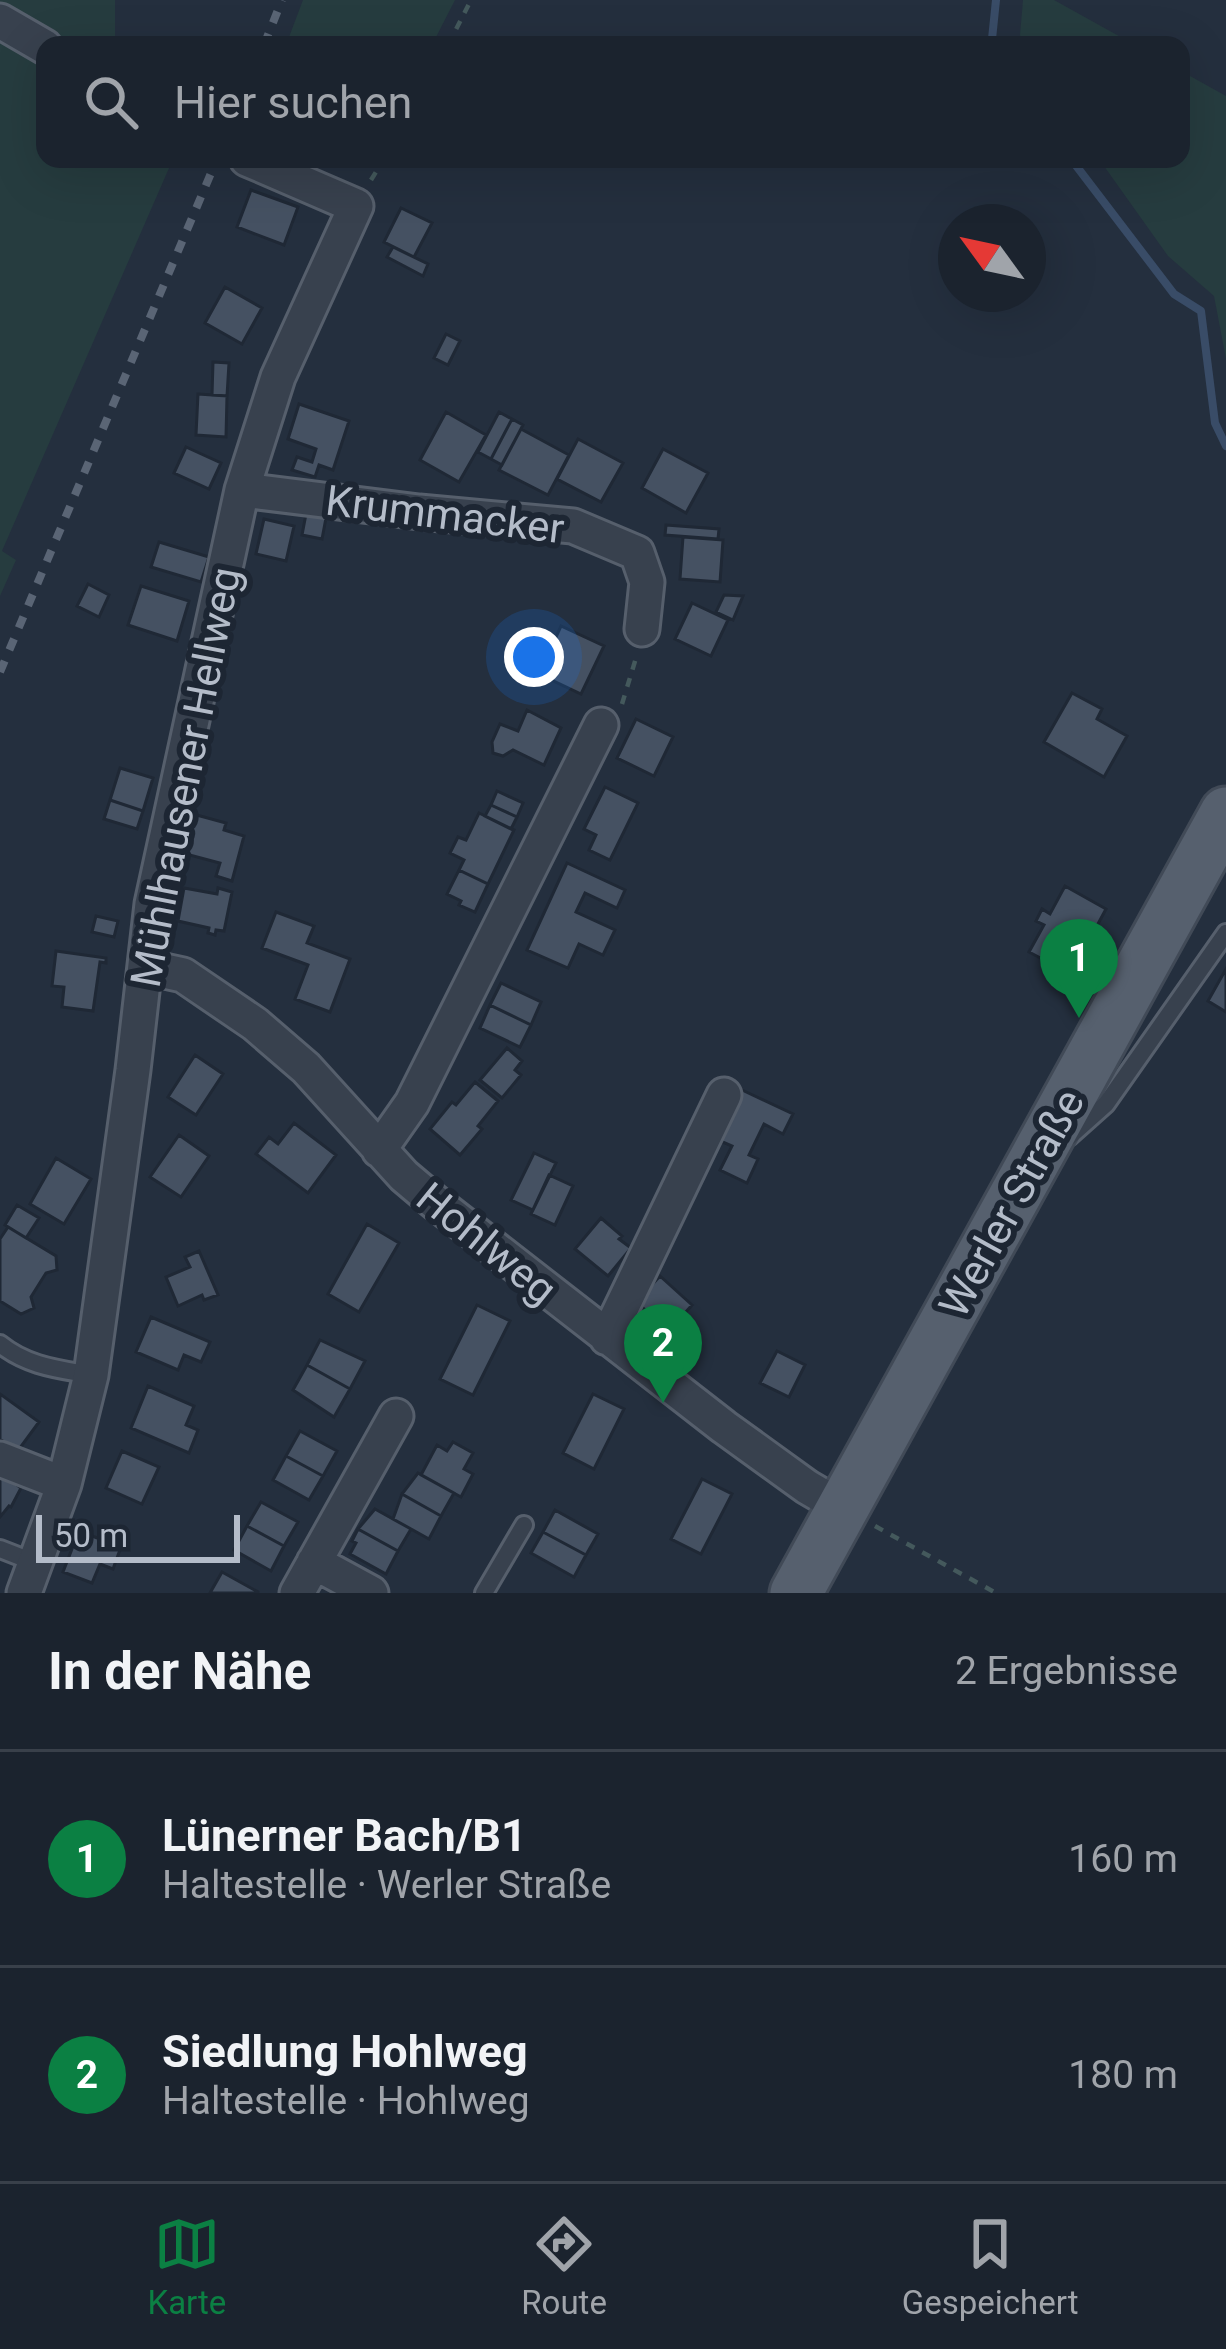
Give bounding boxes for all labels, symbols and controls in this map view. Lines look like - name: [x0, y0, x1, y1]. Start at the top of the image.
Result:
- search box: [36, 36, 1190, 168]
- icon: search: [78, 69, 144, 135]
- text: Hier suchen: [174, 76, 412, 129]
- north arrow: [938, 204, 1046, 312]
- street label: Krummacker: [323, 476, 567, 553]
- street label: Mühlhausener Hellweg: [121, 563, 250, 991]
- your location: [504, 627, 564, 687]
- pin: 1: [1040, 919, 1118, 1018]
- street label: Werler Straße: [929, 1081, 1094, 1326]
- street label: Hohlweg: [407, 1173, 566, 1314]
- pin: 2: [624, 1304, 702, 1403]
- scale bar: [36, 1509, 240, 1562]
- text: 50 m: [54, 1516, 128, 1555]
- text: In der Nähe: [48, 1642, 311, 1701]
- text: 2 Ergebnisse: [955, 1648, 1178, 1694]
- text: Lünerner Bach/B1: [162, 1809, 527, 1862]
- text: 1: [76, 1836, 98, 1882]
- text: 160 m: [1068, 1836, 1178, 1882]
- text: Haltestelle · Werler Straße: [162, 1862, 611, 1908]
- text: Siedlung Hohlweg: [162, 2025, 528, 2078]
- text: 2: [76, 2052, 98, 2098]
- text: 180 m: [1068, 2052, 1178, 2098]
- text: Haltestelle · Hohlweg: [162, 2078, 530, 2124]
- tab: Karte: [147, 2211, 226, 2322]
- tab: Route: [521, 2211, 607, 2322]
- tab: Gespeichert: [902, 2211, 1079, 2322]

